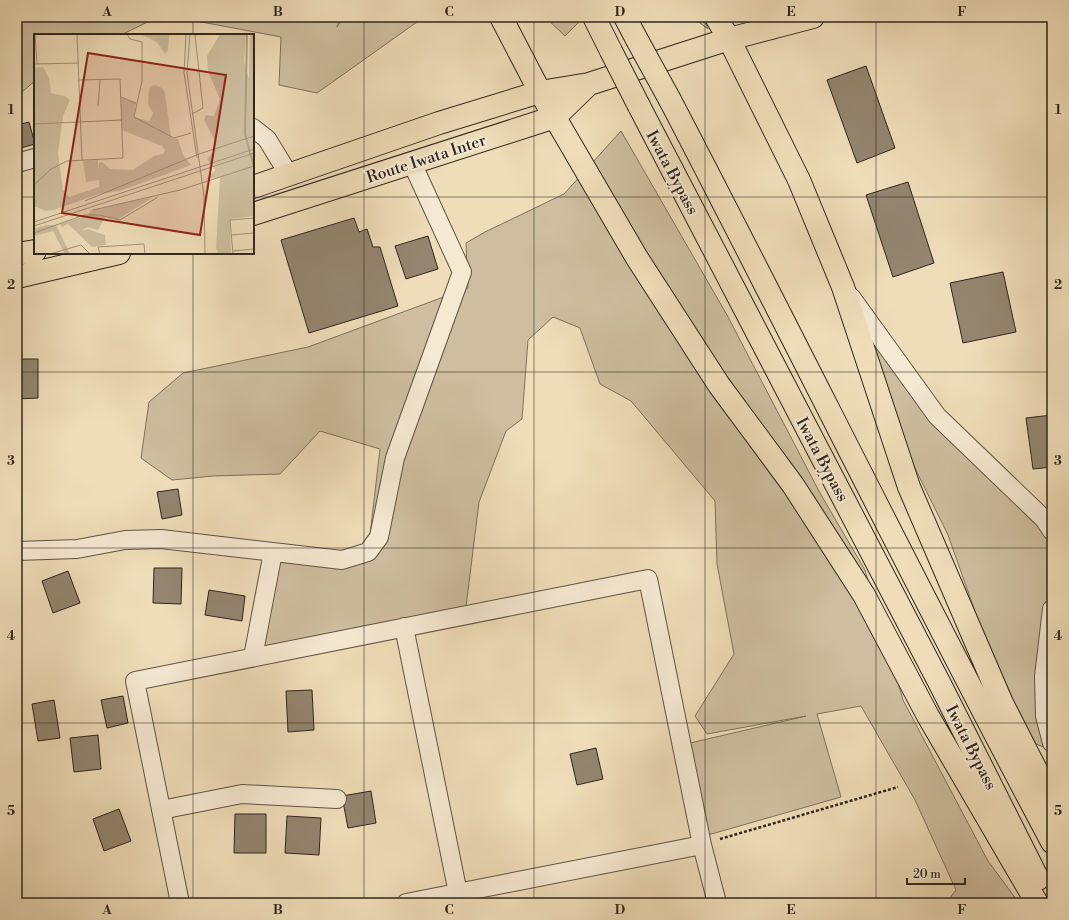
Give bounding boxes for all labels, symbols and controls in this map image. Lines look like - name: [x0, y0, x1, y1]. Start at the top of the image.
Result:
- text: A: [101, 4, 112, 20]
- text: B: [273, 4, 283, 20]
- text: C: [444, 4, 454, 20]
- text: D: [615, 4, 625, 20]
- text: E: [786, 4, 796, 20]
- text: F: [957, 4, 967, 20]
- inset map: [34, 34, 254, 254]
- text: 1: [8, 102, 15, 118]
- text: 1: [1055, 102, 1062, 118]
- street label: Iwata Bypass: [642, 127, 703, 218]
- street label: Route Iwata Inter: [364, 130, 489, 188]
- text: 2: [7, 277, 15, 293]
- text: 2: [1054, 277, 1062, 293]
- street label: Iwata Bypass: [792, 414, 853, 505]
- text: 3: [7, 453, 15, 469]
- text: 3: [1054, 453, 1062, 469]
- text: 4: [7, 628, 16, 644]
- text: 4: [1054, 628, 1063, 644]
- street label: Iwata Bypass: [941, 702, 1001, 793]
- text: 5: [7, 803, 15, 819]
- text: 5: [1054, 803, 1062, 819]
- scale bar: [907, 860, 965, 886]
- text: 20 m: [913, 867, 941, 882]
- text: A: [101, 902, 112, 918]
- text: B: [273, 902, 283, 918]
- text: C: [444, 902, 454, 918]
- text: D: [615, 902, 625, 918]
- text: E: [786, 902, 796, 918]
- text: F: [957, 902, 967, 918]

